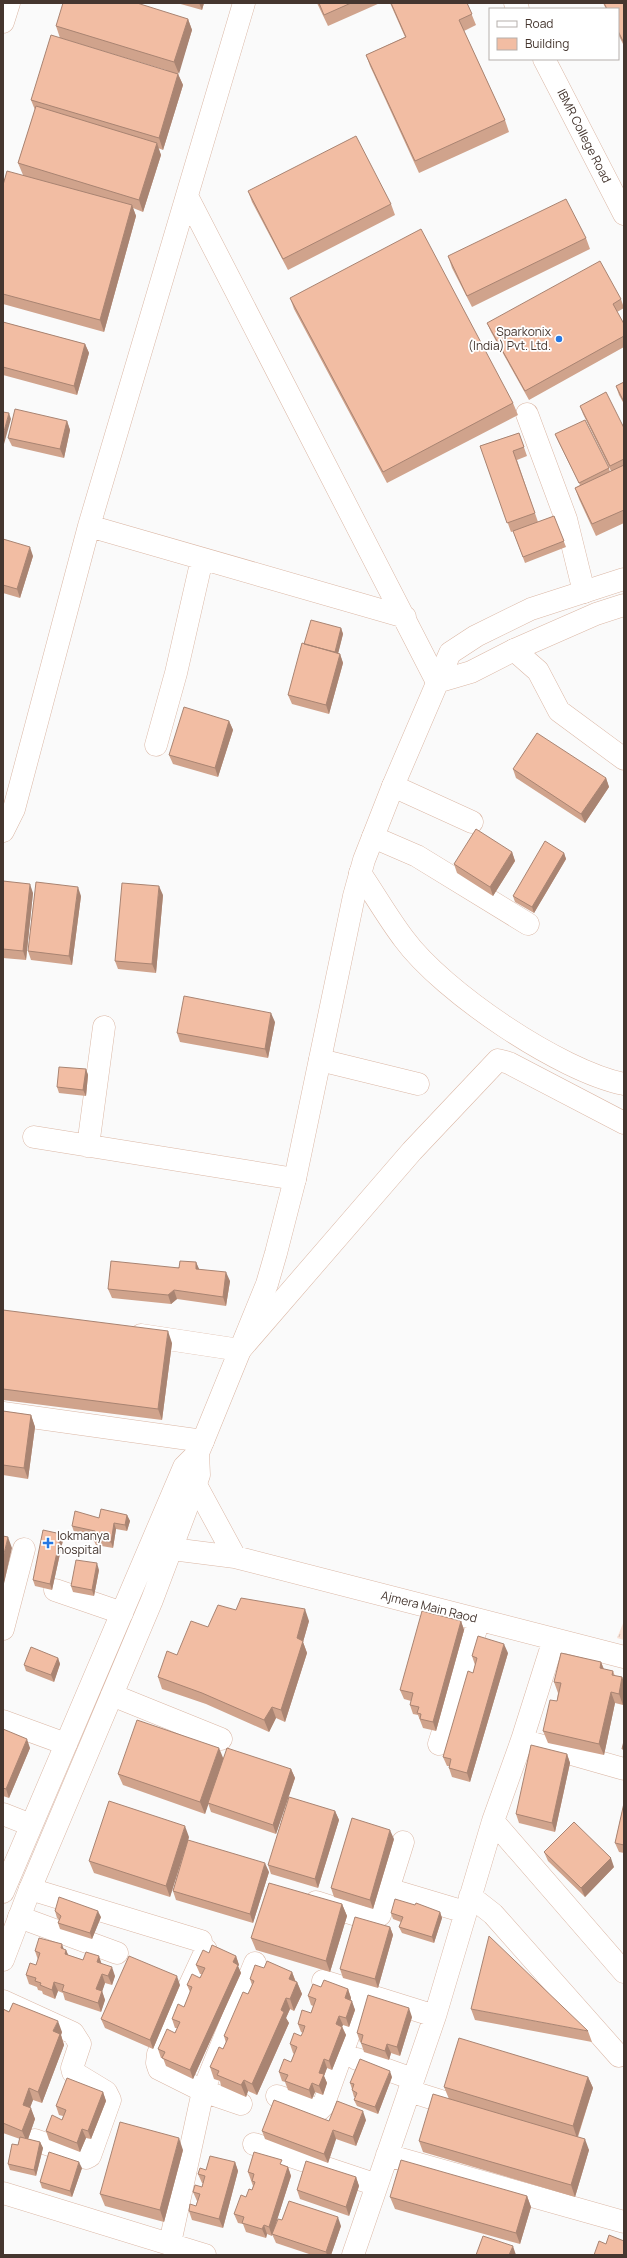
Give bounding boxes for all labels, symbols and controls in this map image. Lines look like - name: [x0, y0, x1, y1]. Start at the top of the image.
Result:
- legend: [489, 8, 619, 60]
- text: Road: [525, 15, 553, 32]
- text: Building: [525, 35, 569, 52]
- street label: IBMR College Road: [553, 86, 616, 186]
- place label: Sparkonix (India) Pvt. Ltd.: [468, 323, 552, 354]
- marker: Sparkonix (India) Pvt. Ltd.: [554, 334, 564, 344]
- place label: lokmanya hospital: [57, 1527, 109, 1558]
- marker: lokmanya hospital: [42, 1537, 54, 1549]
- street label: Ajmera Main Raod: [379, 1586, 479, 1627]

